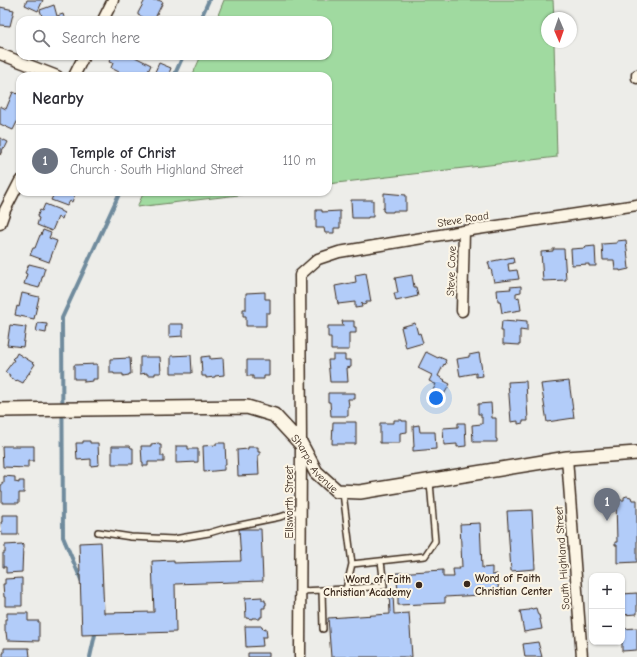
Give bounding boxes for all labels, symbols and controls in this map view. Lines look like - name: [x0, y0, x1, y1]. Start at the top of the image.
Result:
- north arrow: [541, 12, 577, 48]
- search box: [16, 16, 332, 60]
- icon: search: [30, 27, 52, 49]
- text: Search here: [62, 29, 140, 47]
- text: Nearby: [32, 89, 83, 108]
- text: Temple of Christ: [70, 144, 176, 162]
- text: 1: [42, 153, 48, 168]
- text: 110 m: [283, 153, 316, 168]
- text: Church · South Highland Street: [70, 162, 243, 177]
- street label: Steve Road: [437, 209, 490, 230]
- street label: Steve Cove: [444, 245, 459, 296]
- your location: [426, 388, 446, 408]
- street label: Sharpe Avenue: [288, 432, 341, 496]
- street label: Ellsworth Street: [283, 465, 296, 538]
- pin: 1: [594, 488, 620, 521]
- street label: South Highland Street: [552, 505, 573, 610]
- place label: Word of Faith Christian Center: [475, 572, 553, 598]
- place label: Word of Faith Christian Academy: [323, 573, 411, 599]
- map controls: [589, 573, 625, 645]
- button: +: [589, 573, 625, 609]
- marker: Word of Faith Christian Center: [462, 579, 472, 589]
- marker: Word of Faith Christian Academy: [414, 580, 424, 590]
- button: −: [589, 609, 625, 645]

